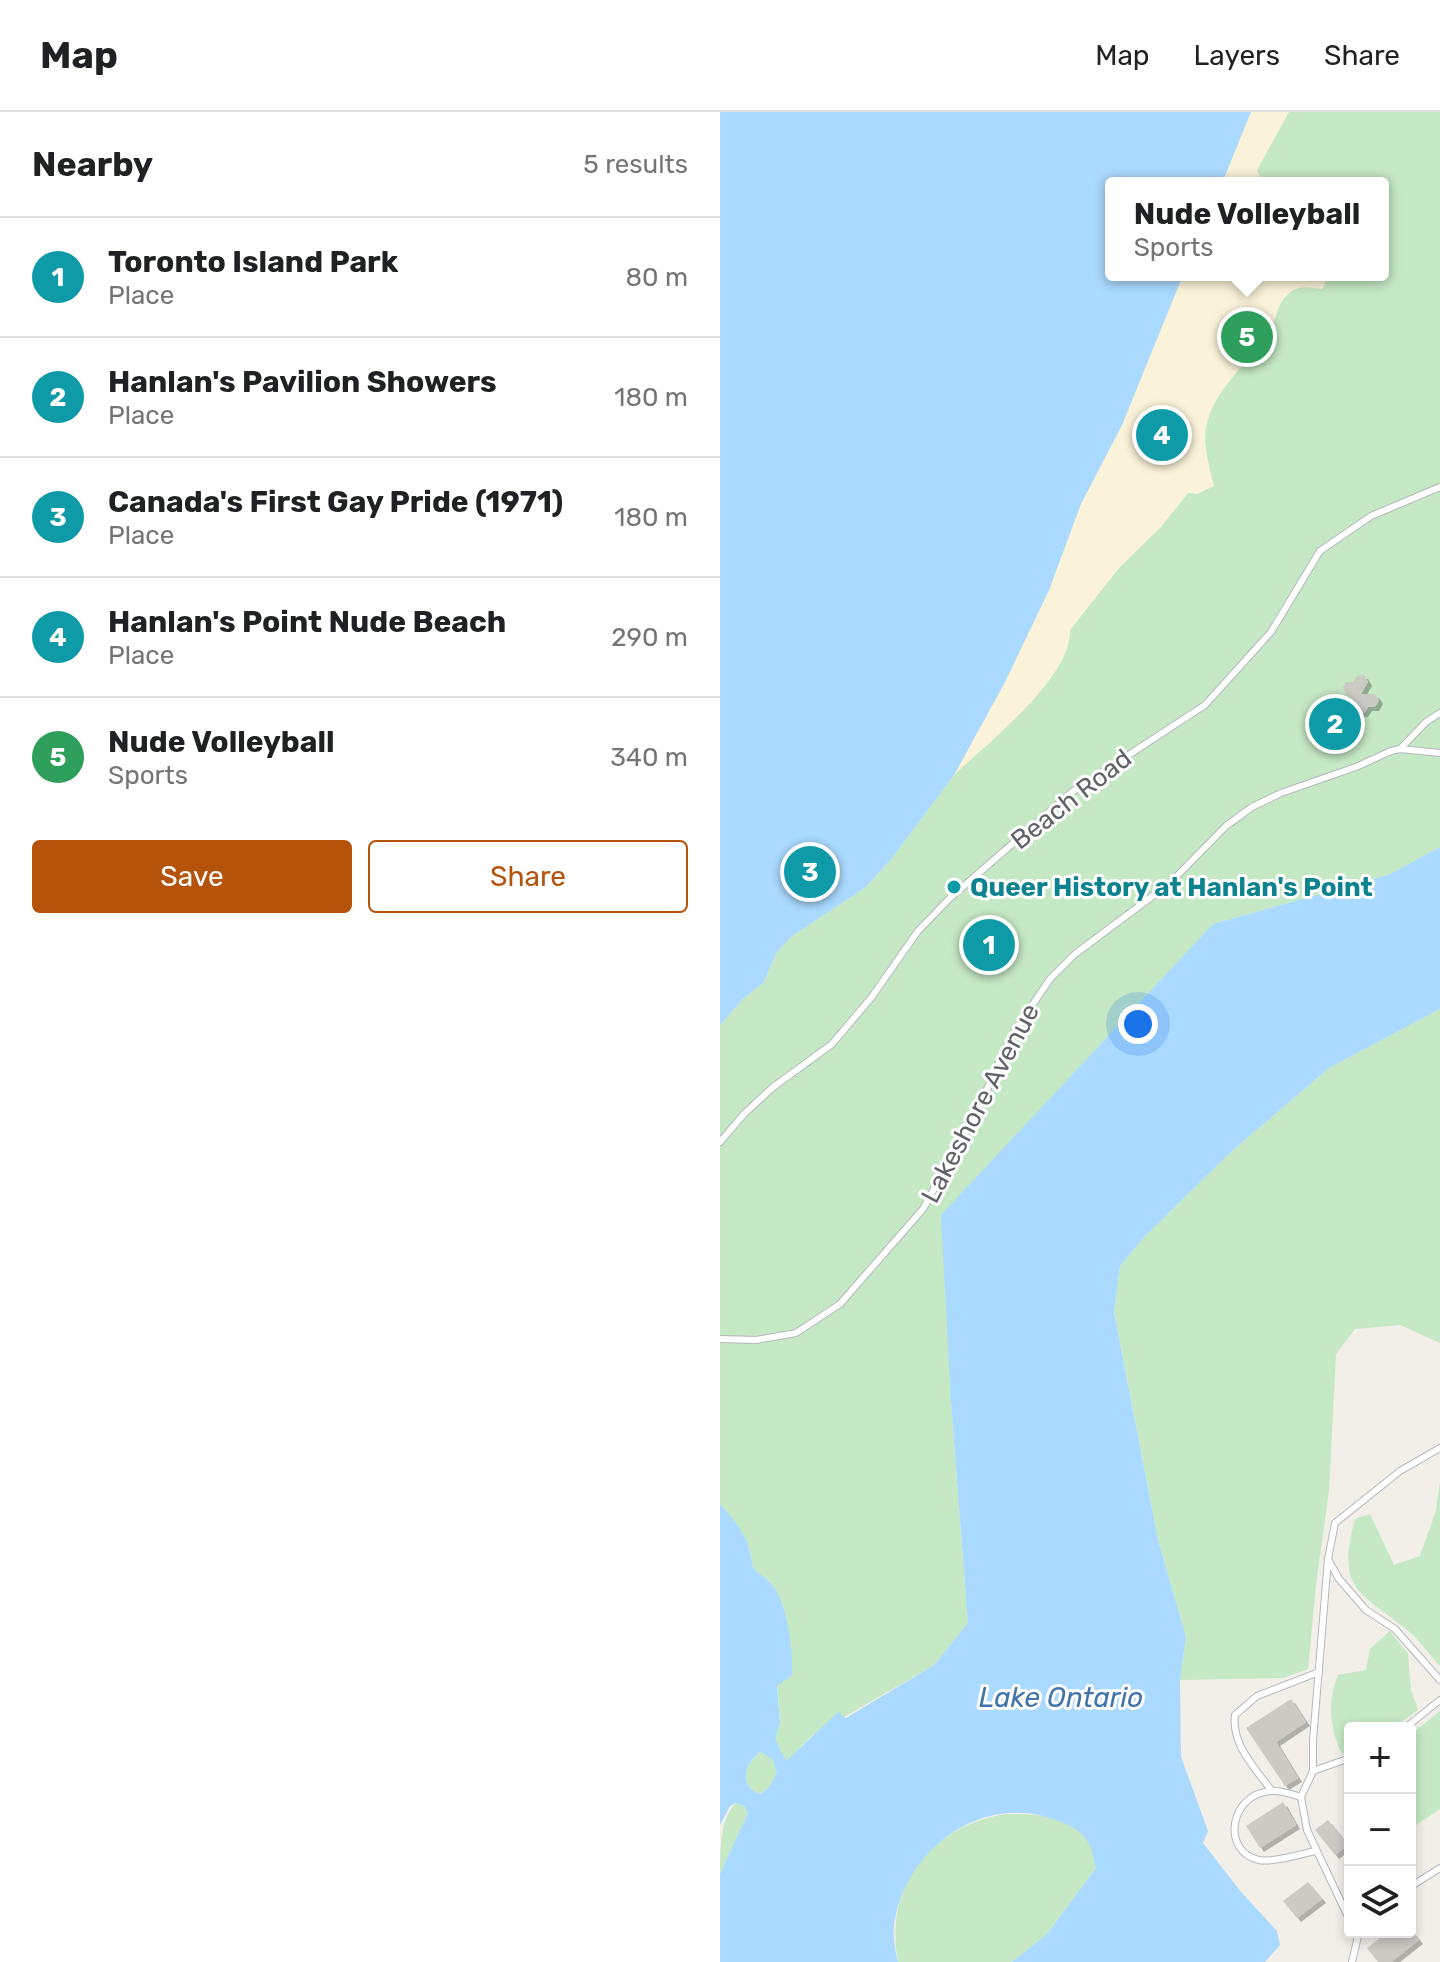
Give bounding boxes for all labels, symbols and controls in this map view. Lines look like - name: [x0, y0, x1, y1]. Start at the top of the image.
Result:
- text: Map: [40, 32, 118, 78]
- text: Map: [1095, 39, 1150, 72]
- text: Layers: [1194, 39, 1280, 72]
- text: Share: [1324, 39, 1400, 72]
- text: Nearby: [32, 144, 153, 185]
- text: 5 results: [583, 149, 688, 180]
- popup: [1105, 177, 1389, 281]
- text: Nude Volleyball: [1134, 196, 1360, 232]
- text: Sports: [1134, 232, 1214, 263]
- text: Toronto Island Park: [108, 244, 398, 280]
- text: 1: [52, 262, 64, 293]
- text: 80 m: [625, 262, 688, 293]
- text: Place: [108, 280, 174, 311]
- pin: 5: [1221, 307, 1273, 367]
- text: Hanlan's Pavilion Showers: [108, 364, 497, 400]
- text: 2: [50, 382, 66, 413]
- text: 180 m: [614, 382, 688, 413]
- text: Place: [108, 400, 174, 431]
- pin: 4: [1136, 405, 1188, 465]
- text: Canada's First Gay Pride (1971): [108, 484, 563, 520]
- text: 3: [49, 502, 67, 533]
- text: 180 m: [614, 502, 688, 533]
- text: Place: [108, 520, 174, 551]
- text: Hanlan's Point Nude Beach: [108, 604, 506, 640]
- text: 4: [49, 622, 67, 653]
- text: 290 m: [611, 622, 688, 653]
- text: Place: [108, 640, 174, 671]
- pin: 2: [1309, 694, 1361, 754]
- text: Nude Volleyball: [108, 724, 335, 760]
- text: 5: [50, 742, 66, 773]
- text: 340 m: [610, 742, 688, 773]
- street label: Beach Road: [1005, 743, 1138, 856]
- text: Sports: [108, 760, 188, 791]
- button: Save: [32, 840, 352, 913]
- button: Share: [368, 840, 688, 913]
- pin: 3: [784, 842, 836, 902]
- place label: Queer History at Hanlan's Point: [970, 872, 1373, 903]
- marker: Queer History at Hanlan's Point: [945, 878, 963, 896]
- pin: 1: [963, 915, 1015, 975]
- street label: Lakeshore Avenue: [915, 998, 1046, 1208]
- your location: [1118, 1004, 1158, 1044]
- water label: Lake Ontario: [979, 1681, 1143, 1714]
- map controls: [1344, 1722, 1416, 1938]
- button: +: [1344, 1722, 1416, 1794]
- button: −: [1344, 1794, 1416, 1866]
- button: layers: [1344, 1866, 1416, 1938]

